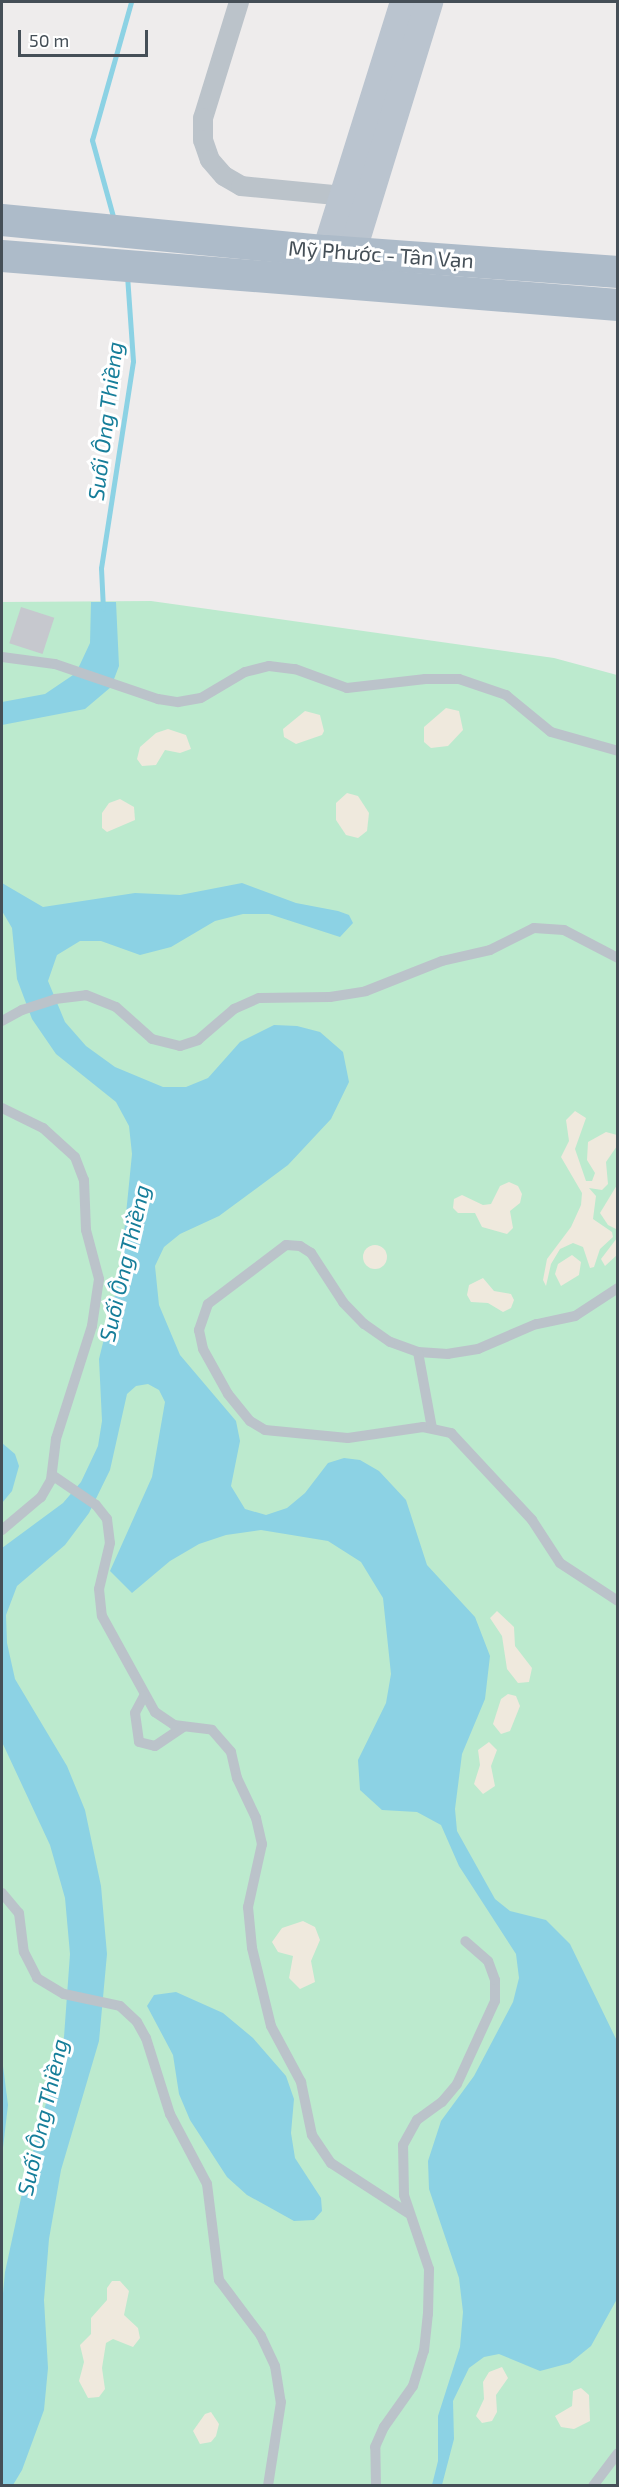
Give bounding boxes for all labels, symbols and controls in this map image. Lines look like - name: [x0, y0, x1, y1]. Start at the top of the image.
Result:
- scale bar: [21, 18, 152, 56]
- text: 50 m: [29, 29, 69, 51]
- street label: Mỹ Phước - Tân Vạn: [287, 235, 475, 273]
- water label: Suối Ông Thiềng: [82, 340, 128, 502]
- water label: Suối Ông Thiềng: [93, 1182, 155, 1344]
- water label: Suối Ông Thiềng: [11, 2036, 73, 2198]

